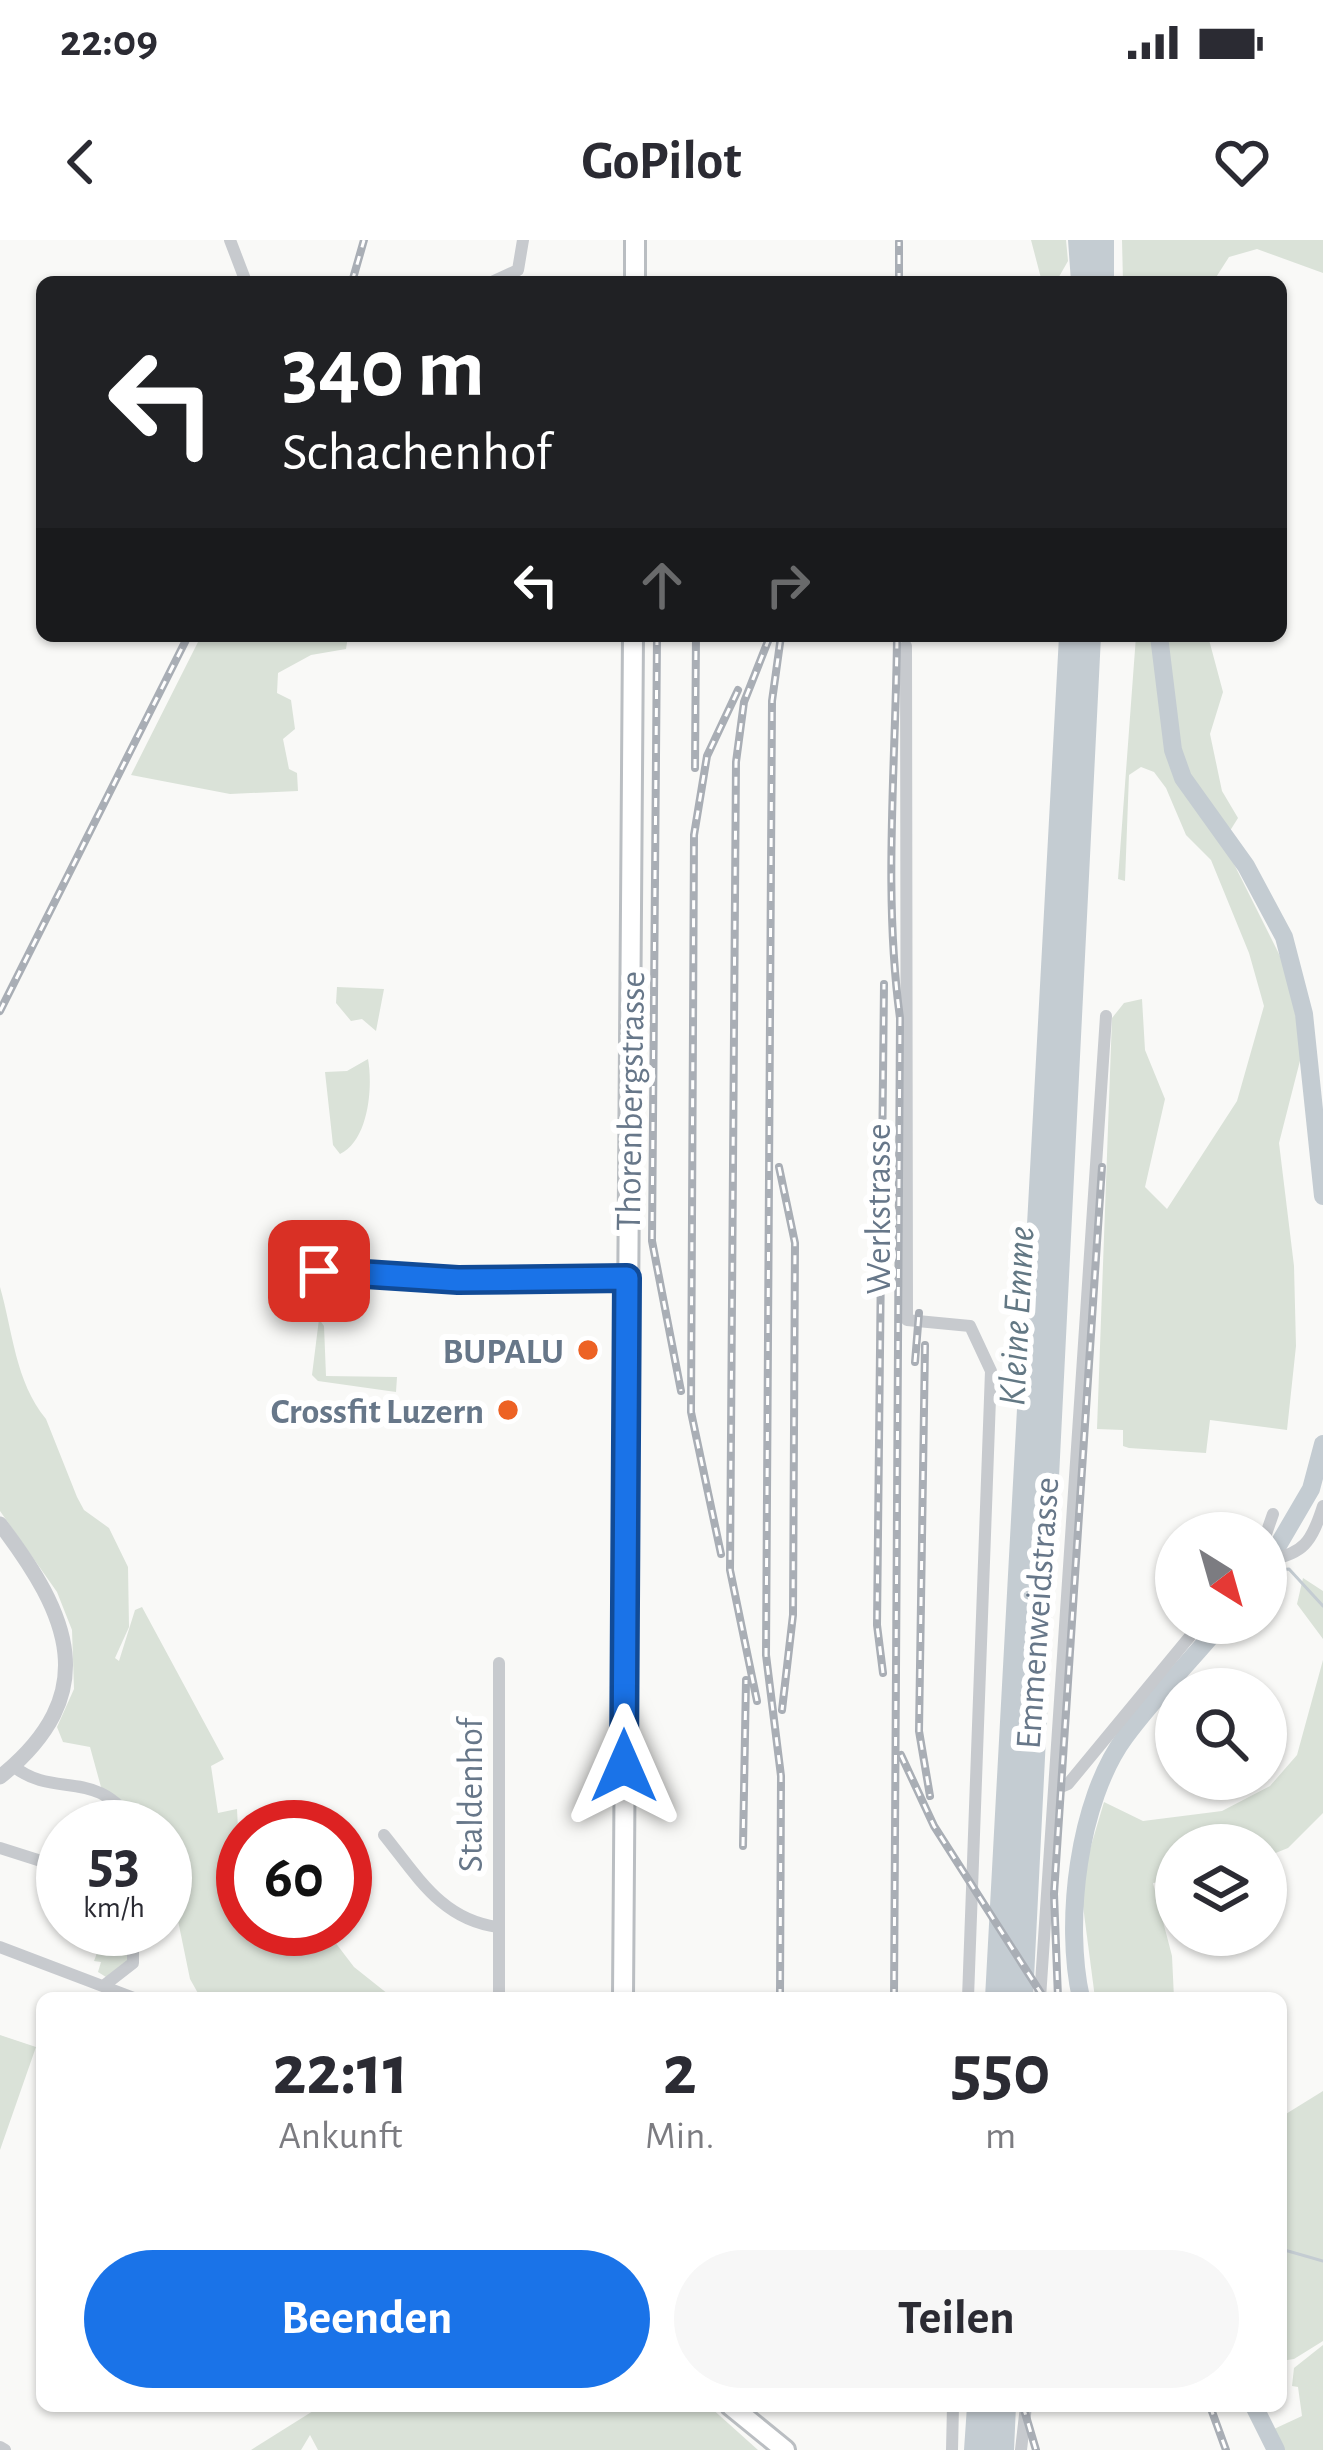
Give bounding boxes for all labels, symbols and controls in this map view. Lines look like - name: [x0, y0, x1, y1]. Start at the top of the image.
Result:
- text: 22:09: [60, 19, 158, 64]
- icon: back: [48, 129, 114, 195]
- icon: heart: [1209, 129, 1275, 195]
- text: GoPilot: [581, 135, 742, 189]
- icon: left: [84, 324, 240, 480]
- text: 340 m: [282, 328, 485, 412]
- text: Schachenhof: [282, 426, 552, 480]
- icon: left: [503, 552, 569, 618]
- icon: ahead: [629, 552, 695, 618]
- icon: right: [755, 552, 821, 618]
- street label: Thorenbergstrasse: [611, 971, 651, 1231]
- street label: Werkstrasse: [861, 1123, 897, 1295]
- pin: [268, 1220, 370, 1322]
- water label: Kleine Emme: [993, 1225, 1042, 1407]
- icon: arrive: [286, 1238, 352, 1304]
- place label: BUPALU: [442, 1334, 564, 1370]
- marker: BUPALU: [575, 1337, 601, 1363]
- place label: Crossfit Luzern: [271, 1394, 484, 1430]
- marker: Crossfit Luzern: [495, 1397, 521, 1423]
- street label: Emmenweidstrasse: [1011, 1476, 1065, 1750]
- north arrow: [1155, 1512, 1287, 1644]
- map controls: [1155, 1512, 1287, 1956]
- button: search: [1155, 1668, 1287, 1800]
- position arrow: [561, 1703, 687, 1829]
- street label: Staldenhof: [453, 1716, 489, 1872]
- speed limit sign: 60: [216, 1800, 372, 1956]
- button: layers: [1155, 1824, 1287, 1956]
- text: 53: [88, 1833, 140, 1893]
- text: km/h: [83, 1893, 145, 1923]
- text: 22:11: [272, 2035, 409, 2107]
- text: 2: [663, 2035, 697, 2107]
- text: 550: [951, 2035, 1051, 2107]
- text: Ankunft: [279, 2117, 402, 2156]
- text: Min.: [645, 2117, 714, 2156]
- text: m: [985, 2117, 1016, 2156]
- button: Beenden: [84, 2250, 650, 2388]
- button: Teilen: [674, 2250, 1239, 2388]

